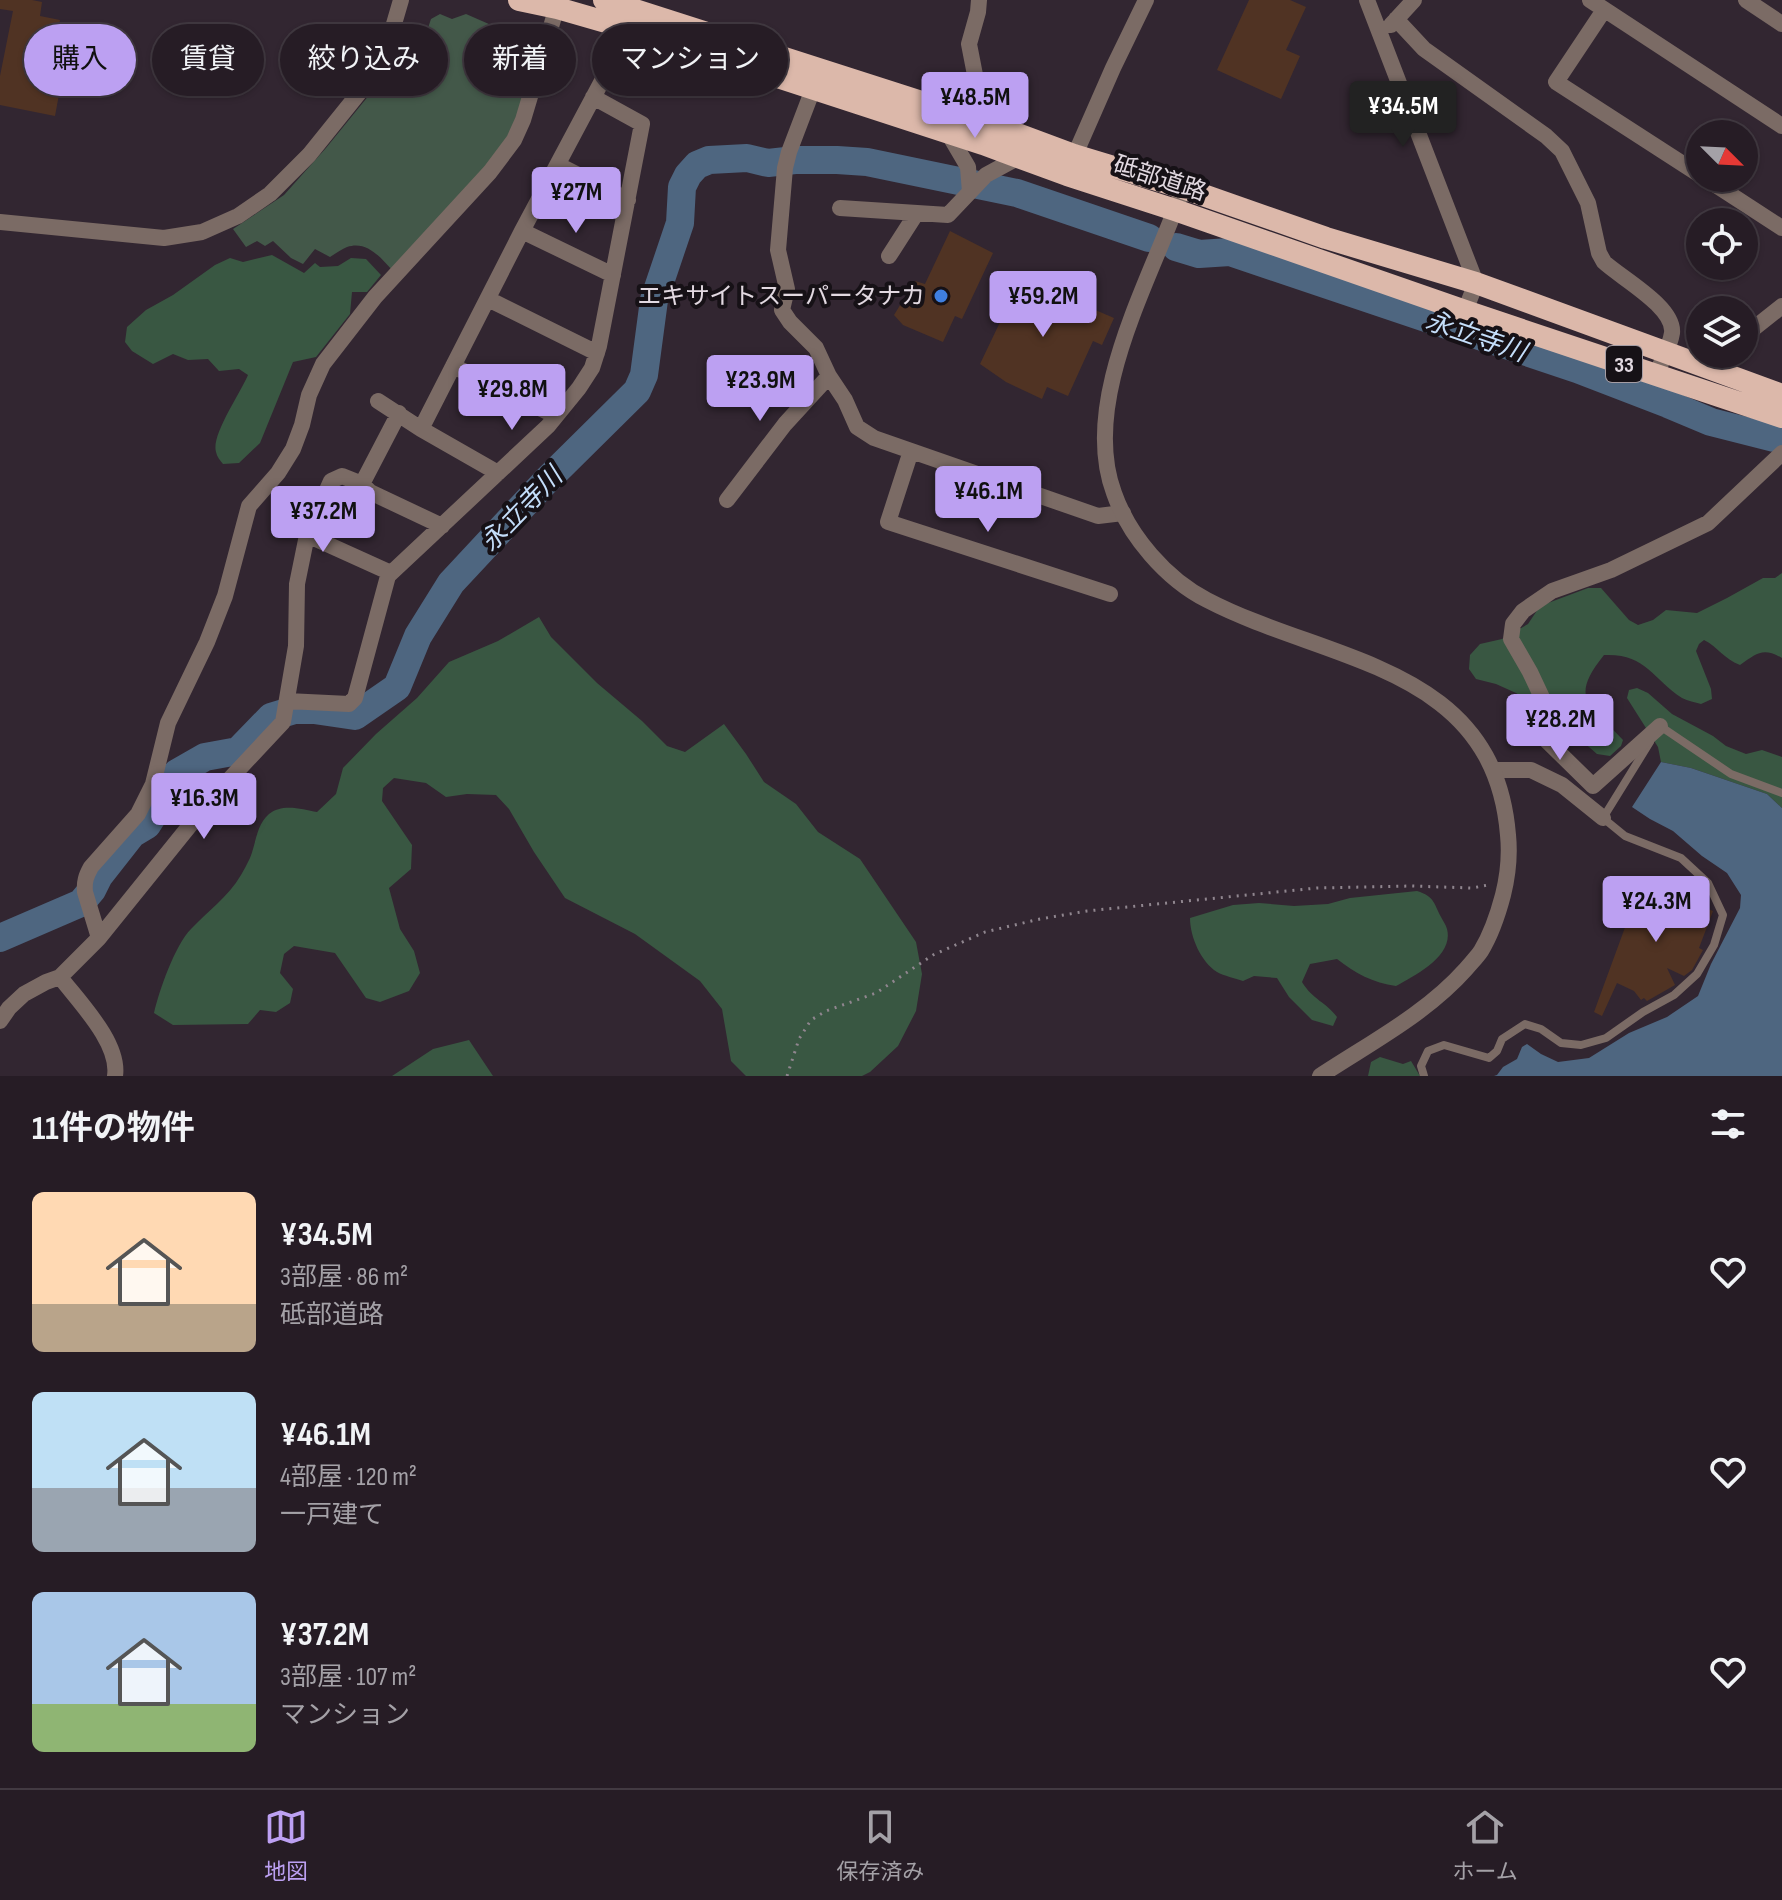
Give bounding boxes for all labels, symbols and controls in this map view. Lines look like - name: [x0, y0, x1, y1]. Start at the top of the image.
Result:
- chip: 購入: [24, 24, 136, 96]
- chip: 賃貸: [152, 24, 264, 96]
- chip: 絞り込み: [280, 24, 448, 96]
- chip: 新着: [464, 24, 576, 96]
- chip: マンション: [592, 24, 788, 96]
- pin: ¥48.5M: [910, 72, 1040, 140]
- pin: ¥34.5M: [1338, 81, 1468, 149]
- text: ¥48.5M: [939, 82, 1011, 113]
- text: ¥34.5M: [1368, 91, 1438, 122]
- north arrow: [1686, 120, 1758, 192]
- map controls: [1686, 120, 1758, 368]
- street label: 砥部道路: [1110, 150, 1210, 207]
- pin: ¥27M: [529, 167, 623, 235]
- text: ¥27M: [550, 177, 602, 208]
- button: locate: [1686, 208, 1758, 280]
- pin: ¥59.2M: [978, 271, 1108, 339]
- text: ¥59.2M: [1008, 281, 1078, 312]
- place label: エキサイトスーパータナカ: [637, 282, 925, 311]
- marker: エキサイトスーパータナカ: [932, 287, 950, 305]
- button: layers: [1686, 296, 1758, 368]
- water label: 永立寺川: [1421, 306, 1533, 370]
- road number: 33: [1606, 346, 1642, 382]
- pin: ¥23.9M: [695, 355, 825, 423]
- pin: ¥29.8M: [447, 364, 577, 432]
- text: ¥23.9M: [725, 365, 795, 396]
- text: ¥29.8M: [476, 374, 548, 405]
- water label: 永立寺川: [475, 460, 571, 558]
- pin: ¥46.1M: [923, 466, 1053, 534]
- text: ¥46.1M: [953, 476, 1023, 507]
- pin: ¥37.2M: [258, 486, 388, 554]
- text: ¥37.2M: [289, 496, 357, 527]
- pin: ¥28.2M: [1495, 694, 1625, 762]
- text: ¥28.2M: [1524, 704, 1596, 735]
- pin: ¥16.3M: [139, 773, 269, 841]
- text: ¥16.3M: [169, 783, 239, 814]
- pin: ¥24.3M: [1591, 876, 1721, 944]
- text: ¥24.3M: [1621, 886, 1691, 917]
- icon: filters: [1706, 1102, 1750, 1146]
- text: 11件の物件: [32, 1108, 195, 1149]
- text: ¥34.5M: [280, 1214, 373, 1255]
- icon: home: [96, 1224, 192, 1320]
- icon: heart: [1706, 1250, 1750, 1294]
- text: 3部屋 · 86 m²: [280, 1262, 408, 1293]
- text: 砥部道路: [280, 1300, 384, 1331]
- text: ¥46.1M: [280, 1414, 371, 1455]
- icon: home: [96, 1424, 192, 1520]
- icon: heart: [1706, 1450, 1750, 1494]
- text: 4部屋 · 120 m²: [280, 1462, 417, 1493]
- text: 一戸建て: [280, 1500, 384, 1531]
- text: ¥37.2M: [280, 1614, 369, 1655]
- icon: home: [96, 1624, 192, 1720]
- icon: heart: [1706, 1650, 1750, 1694]
- text: 3部屋 · 107 m²: [280, 1662, 416, 1693]
- text: マンション: [280, 1700, 410, 1731]
- tab: 地図: [264, 1805, 308, 1886]
- tab: 保存済み: [836, 1805, 924, 1886]
- tab: ホーム: [1453, 1805, 1518, 1886]

